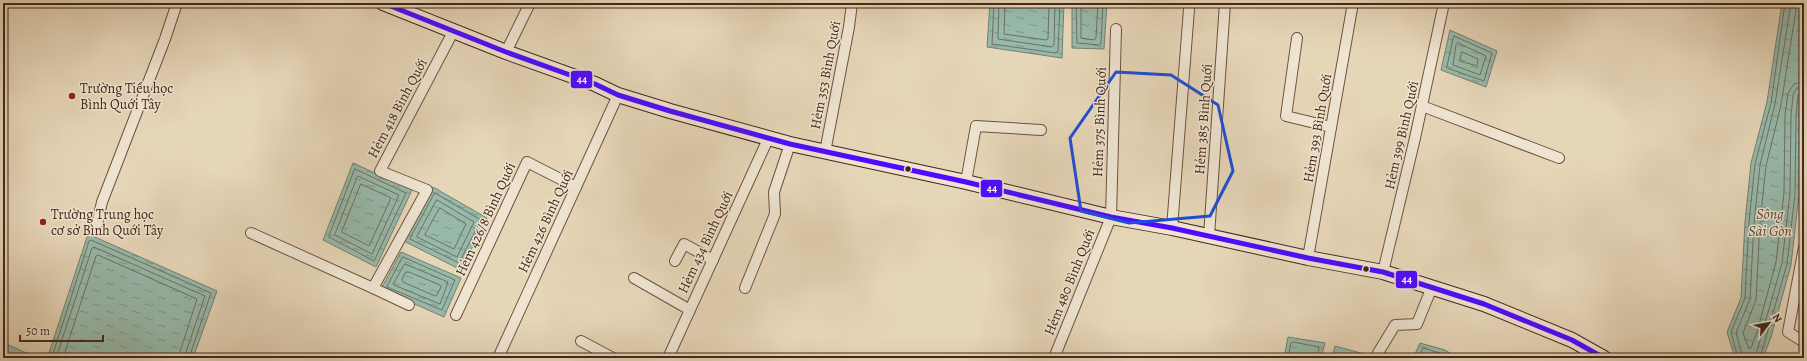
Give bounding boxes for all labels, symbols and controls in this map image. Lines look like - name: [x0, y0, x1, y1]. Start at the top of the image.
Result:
- street label: Hẻm 353 Bình Quới: [806, 19, 845, 131]
- street label: Hẻm 418 Bình Quới: [363, 55, 432, 161]
- street label: Hẻm 385 Bình Quới: [1190, 63, 1217, 175]
- street label: Hẻm 375 Bình Quới: [1088, 67, 1111, 177]
- line badge: 44: [570, 70, 593, 89]
- text: 44: [577, 72, 587, 87]
- street label: Hẻm 393 Bình Quới: [1299, 72, 1336, 184]
- place label: Trường Tiểu học Bình Quới Tây: [80, 79, 173, 114]
- street label: Hẻm 399 Bình Quới: [1380, 79, 1423, 191]
- marker: Trường Tiểu học Bình Quới Tây: [67, 91, 77, 101]
- street label: Hẻm 426/8 Bình Quới: [451, 159, 520, 279]
- unlabelled marker: [903, 164, 913, 174]
- street label: Hẻm 426 Bình Quới: [513, 166, 578, 276]
- line badge: 44: [980, 179, 1003, 198]
- text: 44: [987, 181, 997, 196]
- street label: Hẻm 434 Bình Quới: [673, 188, 738, 296]
- water label: Sông Sài Gòn: [1748, 204, 1792, 241]
- place label: Trường Trung học cơ sở Bình Quới Tây: [51, 205, 164, 240]
- marker: Trường Trung học cơ sở Bình Quới Tây: [38, 217, 48, 227]
- street label: Hẻm 480 Bình Quới: [1039, 226, 1099, 338]
- unlabelled marker: [1361, 264, 1371, 274]
- line badge: 44: [1395, 270, 1418, 289]
- text: 44: [1402, 272, 1412, 287]
- north arrow: [1749, 303, 1789, 343]
- text: N: [1769, 311, 1786, 325]
- scale bar: [20, 317, 103, 343]
- text: 50 m: [26, 323, 50, 339]

